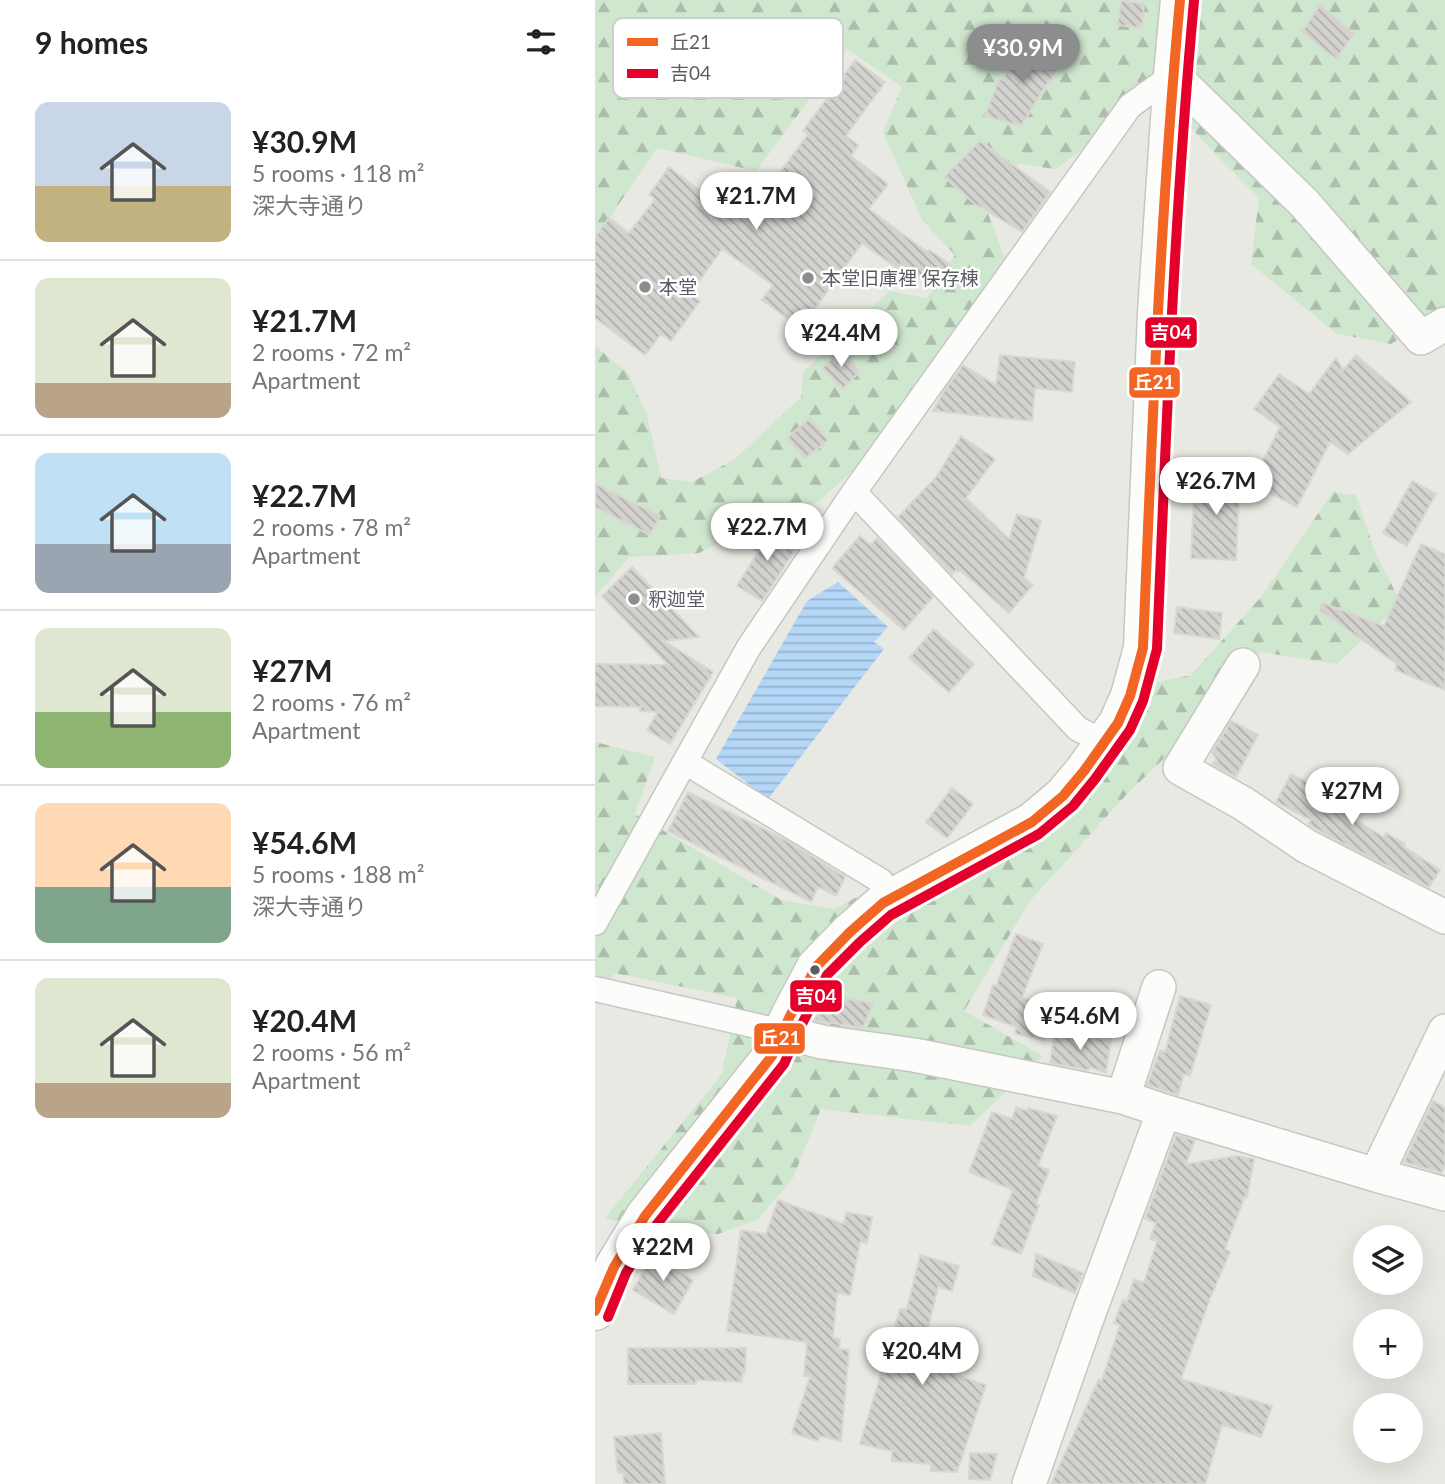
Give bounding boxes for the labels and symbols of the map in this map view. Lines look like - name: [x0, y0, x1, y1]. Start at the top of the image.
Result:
- legend: [613, 18, 843, 98]
- pin: ¥30.9M: [966, 24, 1080, 84]
- text: 丘21: [670, 30, 711, 53]
- text: 吉04: [670, 61, 711, 84]
- pin: ¥21.7M: [699, 173, 813, 232]
- place label: 本堂旧庫裡 保存棟: [822, 266, 979, 289]
- marker: 本堂旧庫裡 保存棟: [800, 270, 816, 286]
- place label: 本堂: [659, 275, 697, 298]
- marker: 本堂: [637, 279, 653, 295]
- pin: ¥24.4M: [784, 310, 898, 369]
- line badge: 吉04: [1144, 316, 1198, 349]
- text: 吉04: [1150, 320, 1192, 343]
- line badge: 丘21: [1128, 366, 1181, 399]
- text: 丘21: [1133, 370, 1175, 393]
- pin: ¥26.7M: [1159, 458, 1273, 517]
- pin: ¥22.7M: [710, 504, 824, 563]
- place label: 釈迦堂: [648, 587, 705, 610]
- marker: 釈迦堂: [626, 591, 642, 607]
- pin: ¥27M: [1311, 768, 1393, 827]
- unlabelled marker: [808, 963, 822, 977]
- line badge: 吉04: [789, 979, 843, 1013]
- text: 吉04: [795, 984, 837, 1007]
- pin: ¥54.6M: [1023, 992, 1137, 1052]
- line badge: 丘21: [753, 1022, 806, 1055]
- text: 丘21: [759, 1026, 801, 1049]
- pin: ¥22M: [622, 1224, 704, 1283]
- pin: ¥20.4M: [865, 1328, 979, 1387]

